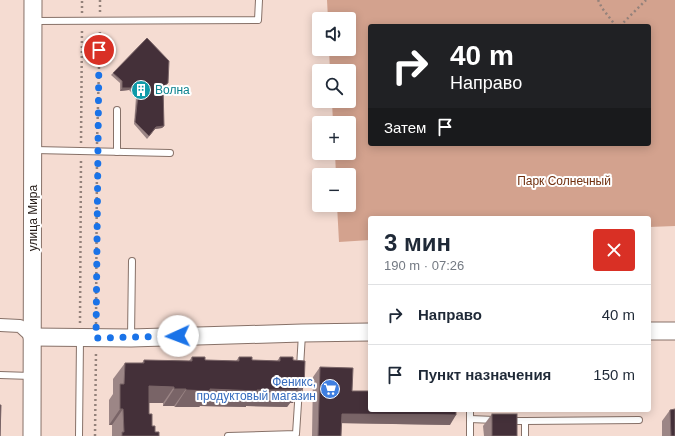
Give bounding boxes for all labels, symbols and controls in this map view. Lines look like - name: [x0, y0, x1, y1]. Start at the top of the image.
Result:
- map controls: [312, 12, 356, 212]
- button: sound: [312, 12, 356, 56]
- pin: [82, 33, 116, 67]
- icon: arrive: [88, 39, 110, 61]
- icon: right: [384, 40, 436, 92]
- text: 40 m: [450, 40, 514, 71]
- button: search: [312, 64, 356, 108]
- text: Направо: [450, 73, 522, 93]
- building icon: Волна: [130, 79, 152, 101]
- place label: Волна: [155, 83, 190, 97]
- button: +: [312, 116, 356, 160]
- icon: arrive: [434, 116, 456, 138]
- text: Затем: [384, 119, 426, 136]
- button: −: [312, 168, 356, 212]
- park label: Парк Солнечный: [517, 174, 611, 188]
- street label: улица Мира: [26, 184, 40, 251]
- text: 3 мин: [384, 229, 451, 256]
- button: close: [593, 229, 635, 271]
- text: 190 m · 07:26: [384, 258, 464, 273]
- icon: right: [384, 304, 406, 326]
- text: Направо: [418, 306, 482, 323]
- text: 40 m: [602, 306, 635, 323]
- position arrow: [157, 315, 199, 357]
- icon: arrive: [384, 364, 406, 386]
- text: Пункт назначения: [418, 366, 551, 383]
- text: 150 m: [593, 366, 635, 383]
- place label: Феникс, продуктовый магазин: [197, 375, 316, 403]
- supermarket icon: Феникс, продуктовый магазин: [319, 378, 341, 400]

